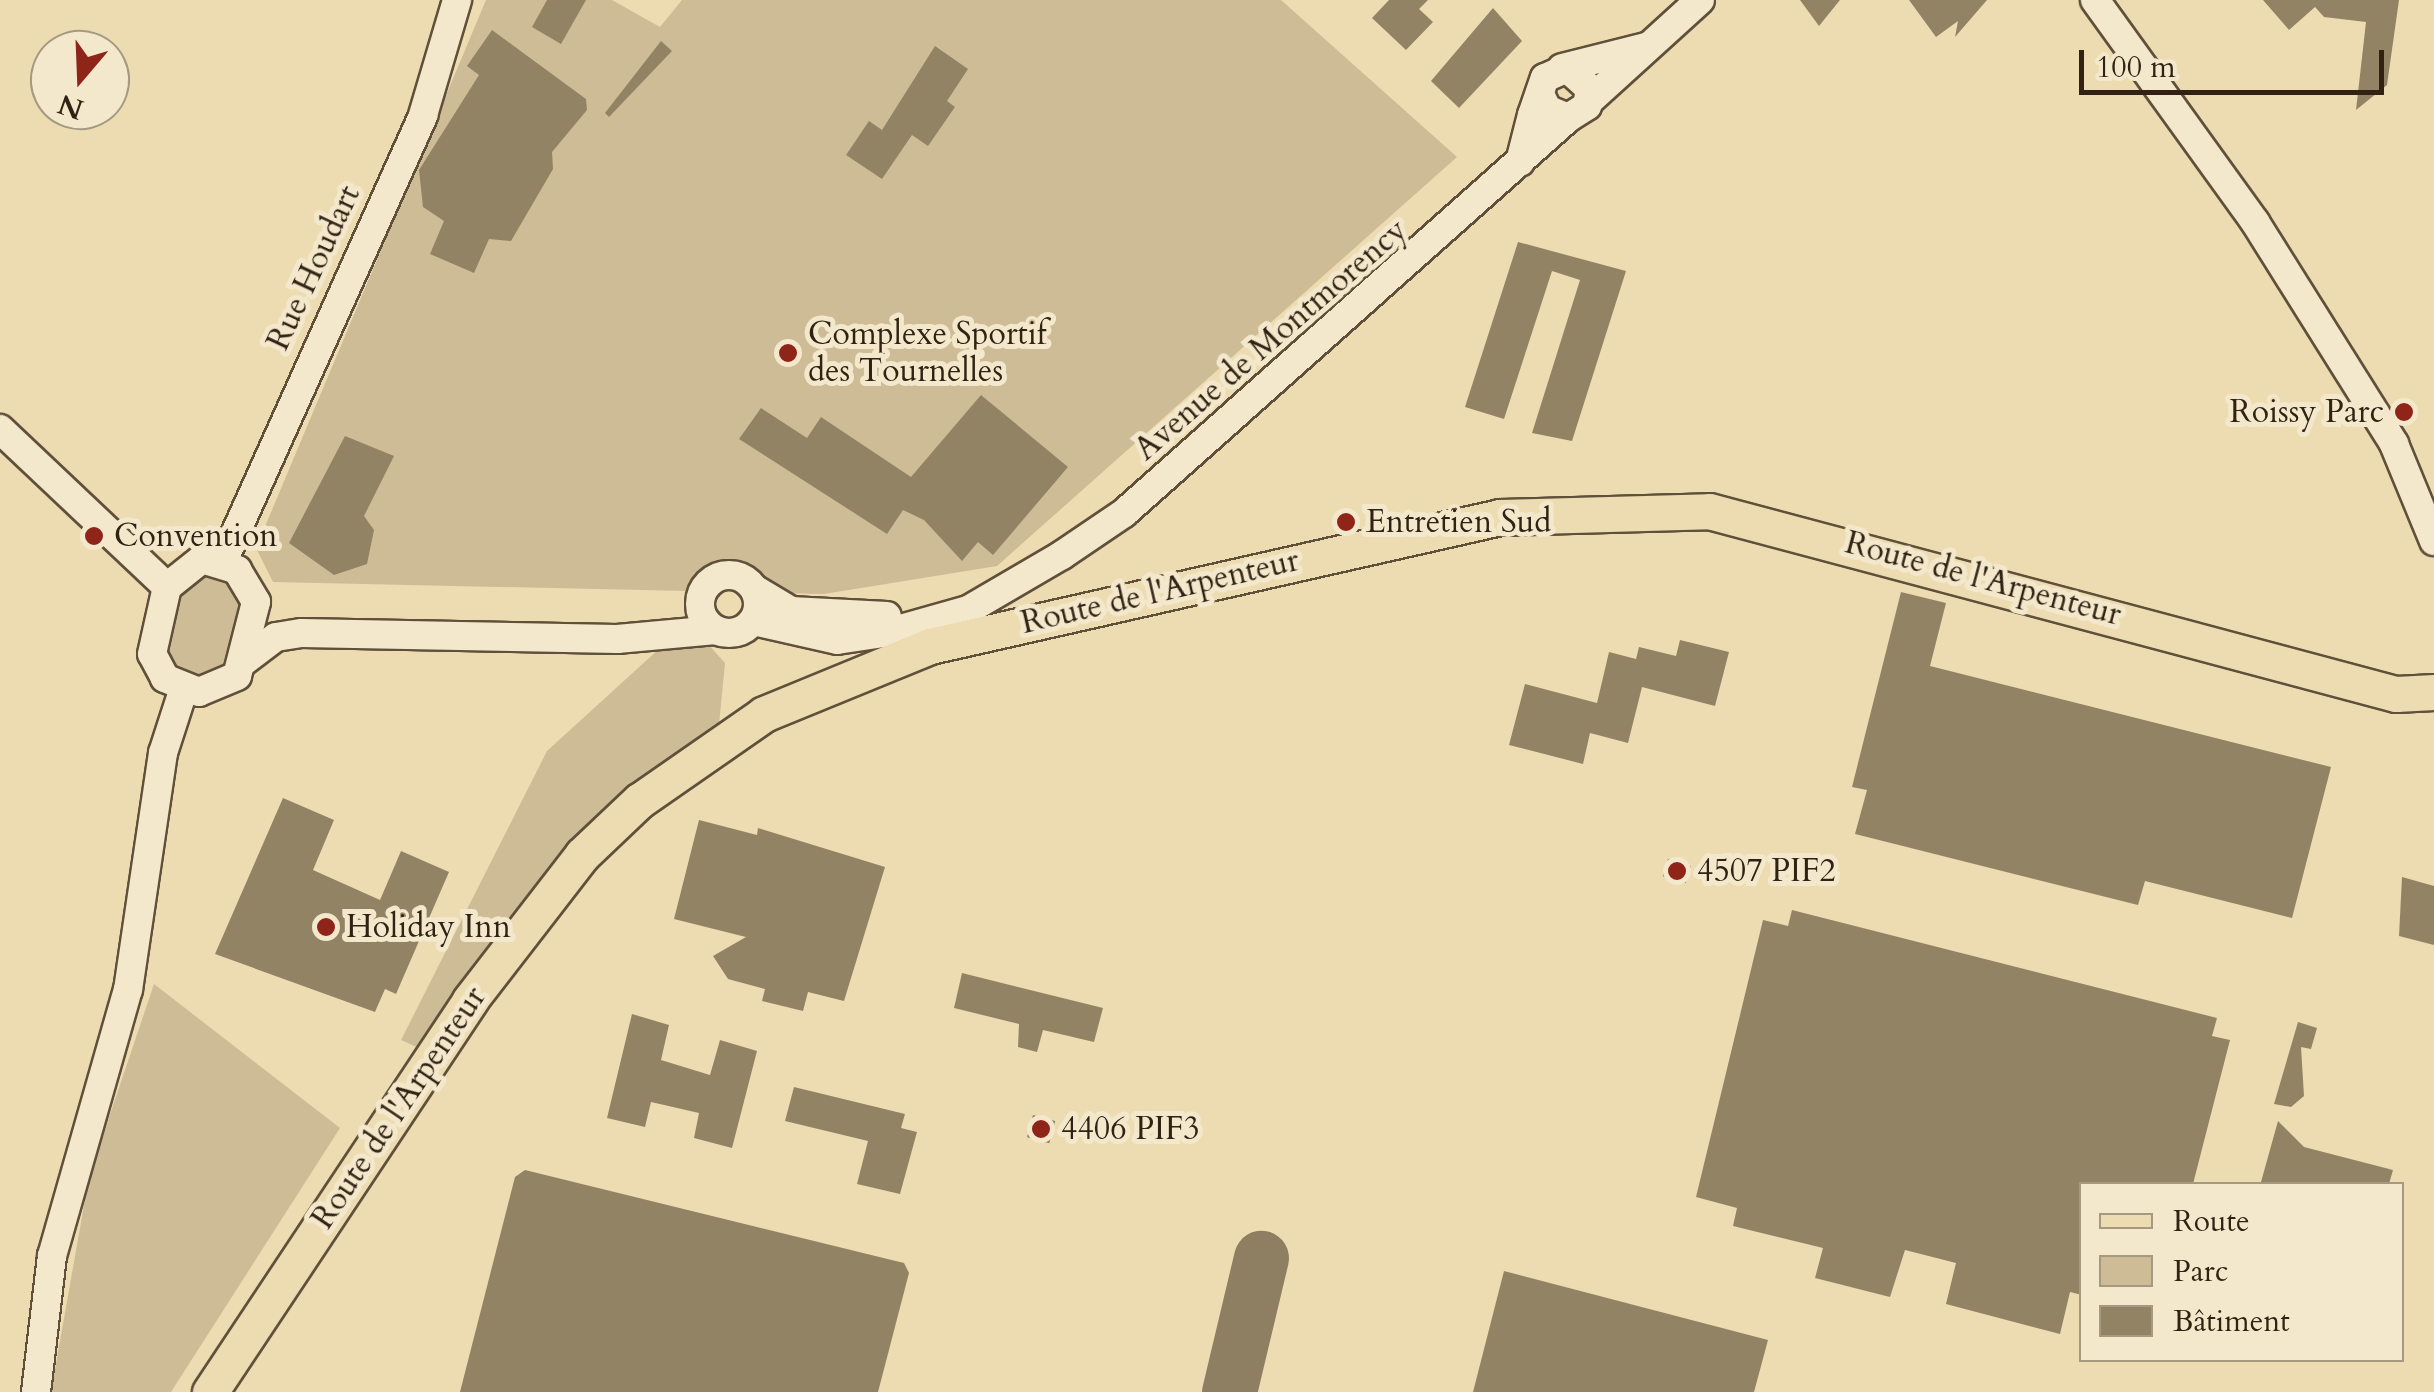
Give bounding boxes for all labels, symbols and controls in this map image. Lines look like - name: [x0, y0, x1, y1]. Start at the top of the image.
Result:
- north arrow: [30, 30, 130, 130]
- scale bar: [2084, 30, 2389, 92]
- text: 100 m: [2096, 47, 2176, 88]
- text: N: [53, 85, 89, 128]
- street label: Rue Houdart: [259, 180, 369, 356]
- street label: Avenue de Montmorency: [1127, 211, 1415, 469]
- place label: Complexe Sportif des Tournelles: [808, 316, 1046, 391]
- marker: Complexe Sportif des Tournelles: [777, 342, 799, 364]
- place label: Roissy Parc: [2230, 393, 2384, 431]
- marker: Roissy Parc: [2393, 401, 2415, 423]
- place label: Entretien Sud: [1366, 503, 1551, 541]
- marker: Entretien Sud: [1335, 511, 1357, 533]
- place label: Convention: [114, 517, 277, 555]
- street label: Route de l'Arpenteur: [1841, 524, 2125, 634]
- marker: Convention: [83, 525, 105, 547]
- street label: Route de l'Arpenteur: [1017, 541, 1303, 643]
- place label: 4507 PIF2: [1697, 852, 1836, 890]
- marker: 4507 PIF2: [1666, 860, 1688, 882]
- place label: Holiday Inn: [346, 908, 511, 946]
- marker: Holiday Inn: [315, 916, 337, 938]
- street label: Route de l'Arpenteur: [304, 980, 494, 1236]
- place label: 4406 PIF3: [1061, 1110, 1200, 1148]
- marker: 4406 PIF3: [1030, 1118, 1052, 1140]
- legend: [2079, 1182, 2404, 1362]
- text: Route: [2173, 1201, 2250, 1242]
- text: Parc: [2173, 1251, 2228, 1292]
- text: Bâtiment: [2173, 1301, 2290, 1342]

